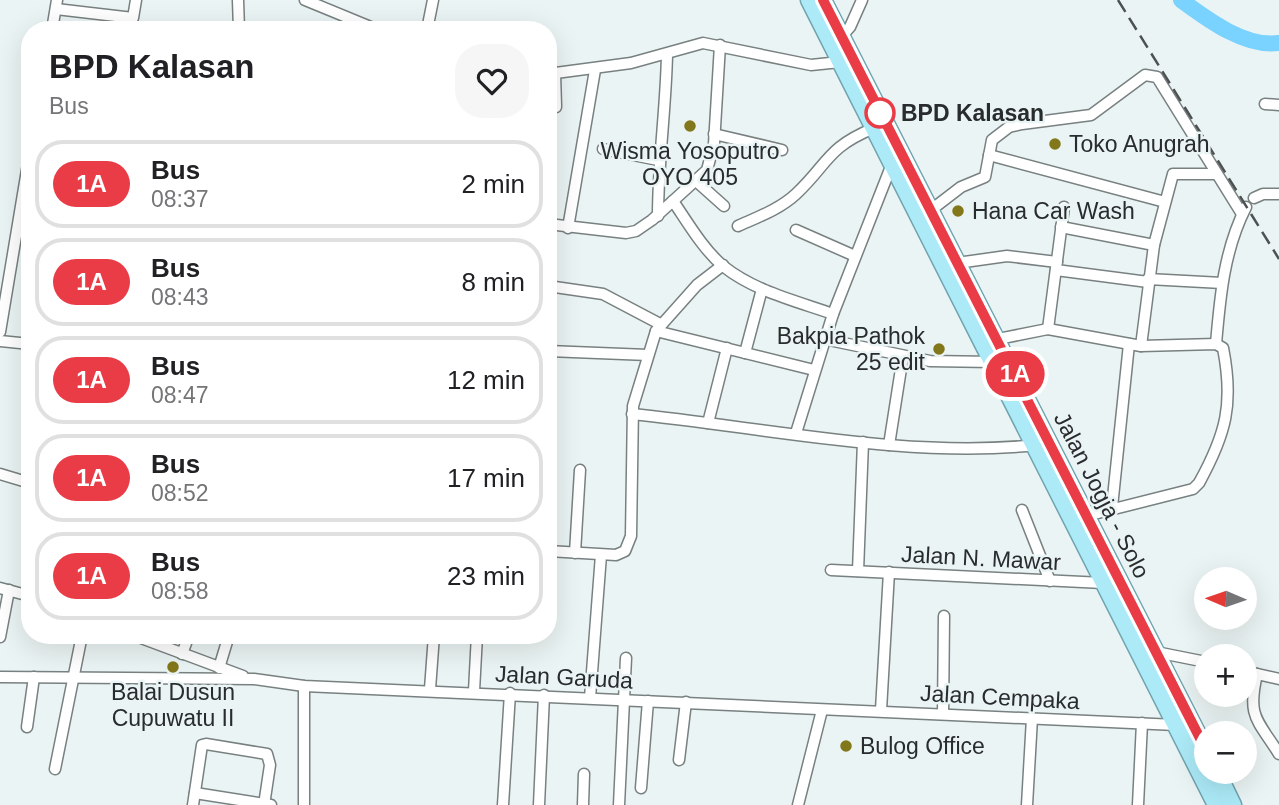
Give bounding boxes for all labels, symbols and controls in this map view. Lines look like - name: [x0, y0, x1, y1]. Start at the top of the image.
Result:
- button: heart: [455, 44, 529, 118]
- text: BPD Kalasan: [49, 48, 254, 85]
- text: Bus: [49, 93, 89, 119]
- marker: BPD Kalasan: [865, 98, 895, 128]
- place label: BPD Kalasan: [901, 100, 1044, 126]
- marker: Wisma Yosoputro OYO 405: [682, 118, 698, 134]
- place label: Toko Anugrah: [1069, 131, 1210, 157]
- marker: Toko Anugrah: [1047, 136, 1063, 152]
- place label: Wisma Yosoputro OYO 405: [601, 138, 779, 190]
- text: Bus: [151, 155, 200, 185]
- text: 2 min: [461, 169, 525, 199]
- text: 1A: [76, 170, 107, 197]
- text: 08:37: [151, 186, 209, 212]
- place label: Hana Car Wash: [972, 198, 1135, 224]
- marker: Hana Car Wash: [950, 203, 966, 219]
- text: Bus: [151, 253, 200, 283]
- text: 8 min: [461, 267, 525, 297]
- text: 1A: [76, 268, 107, 295]
- text: 08:43: [151, 284, 209, 310]
- place label: Bakpia Pathok 25 edit: [777, 323, 926, 375]
- marker: Bakpia Pathok 25 edit: [931, 341, 947, 357]
- text: Bus: [151, 351, 200, 381]
- line badge: 1A: [984, 351, 1046, 397]
- text: 1A: [1000, 360, 1030, 387]
- text: 12 min: [447, 365, 525, 395]
- text: 1A: [76, 366, 107, 393]
- text: 08:47: [151, 382, 209, 408]
- street label: Jalan Jogja - Solo: [1049, 408, 1155, 582]
- text: Bus: [151, 449, 200, 479]
- text: 17 min: [447, 463, 525, 493]
- text: 1A: [76, 464, 107, 491]
- text: 08:52: [151, 480, 209, 506]
- street label: Jalan N. Mawar: [901, 541, 1062, 575]
- text: Bus: [151, 547, 200, 577]
- text: 23 min: [447, 561, 525, 591]
- text: 1A: [76, 562, 107, 589]
- north arrow: [1194, 567, 1256, 630]
- map controls: [1194, 567, 1257, 784]
- text: 08:58: [151, 578, 209, 604]
- button: +: [1194, 644, 1257, 707]
- marker: Balai Dusun Cupuwatu II: [165, 659, 181, 675]
- street label: Jalan Garuda: [494, 660, 634, 694]
- place label: Balai Dusun Cupuwatu II: [111, 679, 235, 731]
- street label: Jalan Cempaka: [920, 680, 1081, 714]
- button: −: [1194, 721, 1257, 784]
- place label: Bulog Office: [860, 733, 985, 759]
- marker: Bulog Office: [838, 738, 854, 754]

